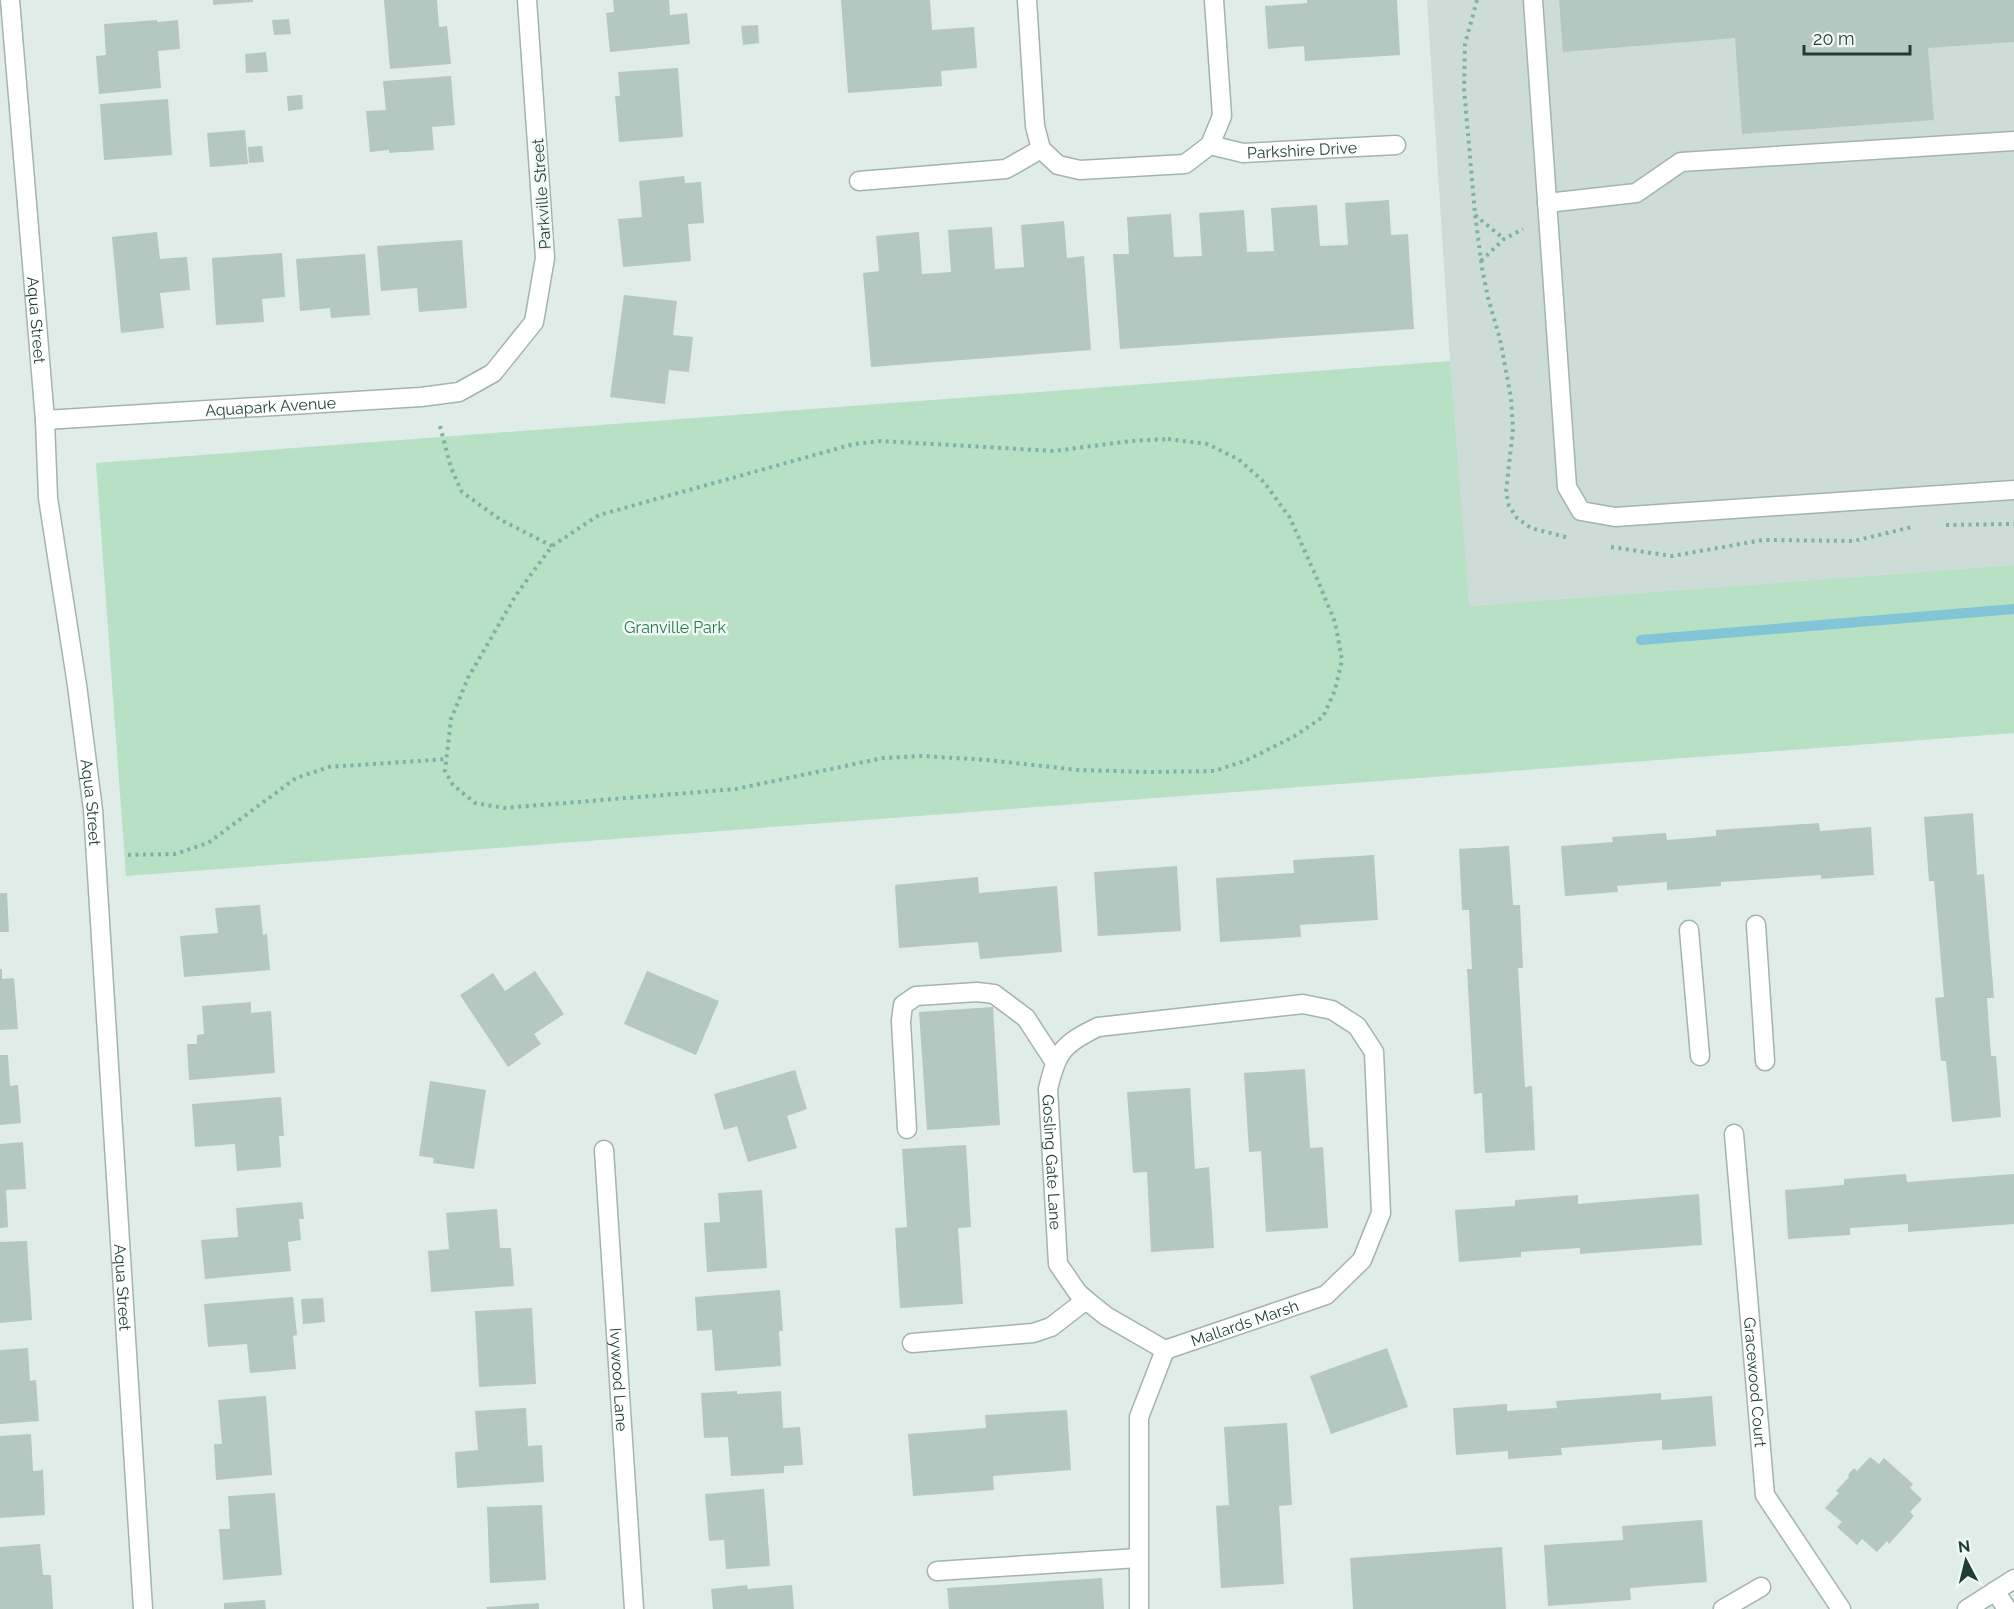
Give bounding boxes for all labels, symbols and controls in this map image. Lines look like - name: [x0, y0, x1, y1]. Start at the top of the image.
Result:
- scale bar: [1804, 18, 1910, 56]
- text: 20 m: [1813, 28, 1855, 49]
- street label: Parkville Street: [528, 137, 555, 250]
- street label: Parkshire Drive: [1246, 138, 1358, 163]
- street label: Aqua Street: [23, 276, 49, 365]
- street label: Aquapark Avenue: [205, 393, 337, 420]
- park label: Granville Park: [624, 618, 726, 637]
- street label: Aqua Street: [77, 758, 104, 847]
- street label: Gosling Gate Lane: [1038, 1094, 1065, 1230]
- street label: Aqua Street: [110, 1243, 135, 1332]
- street label: Mallards Marsh: [1188, 1296, 1301, 1350]
- street label: Gracewood Court: [1740, 1316, 1770, 1449]
- street label: Ivywood Lane: [606, 1327, 631, 1432]
- north arrow: [1936, 1531, 1996, 1591]
- text: N: [1957, 1536, 1971, 1557]

